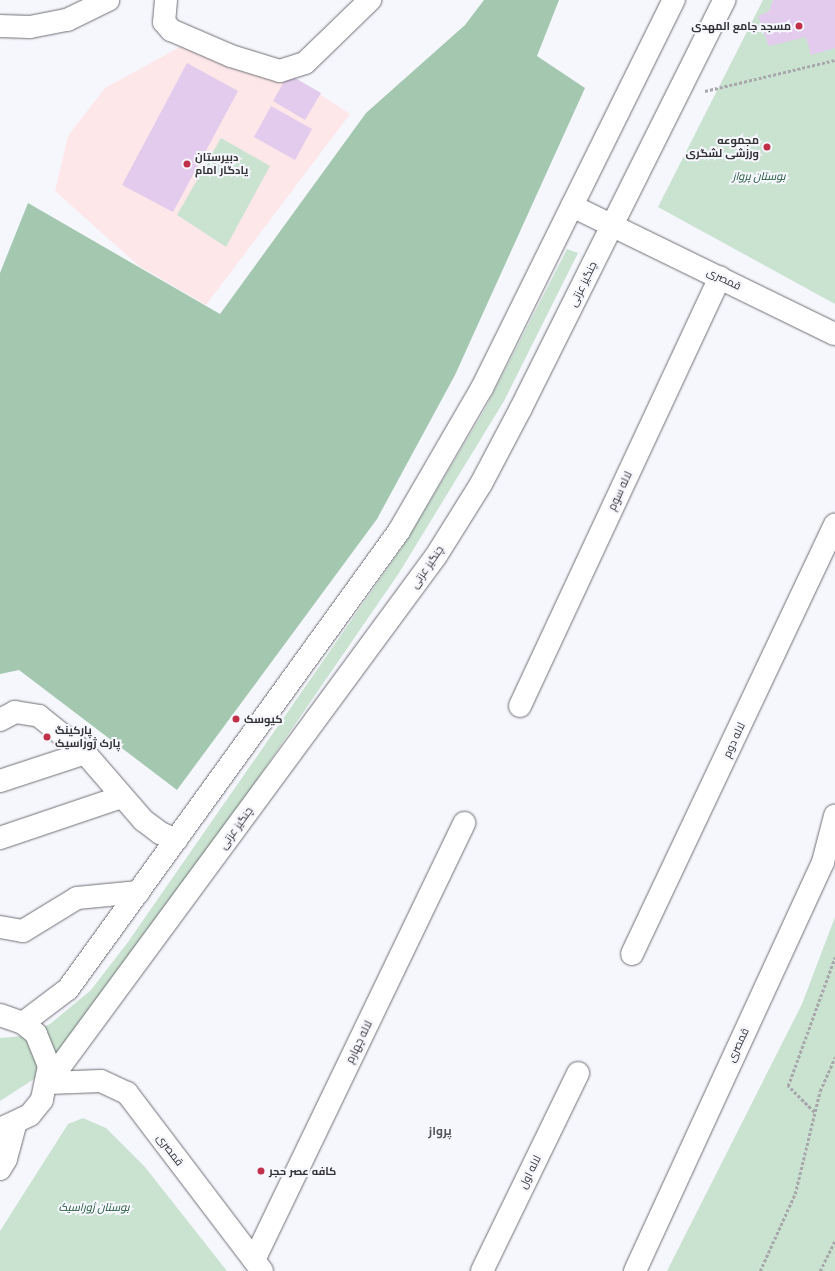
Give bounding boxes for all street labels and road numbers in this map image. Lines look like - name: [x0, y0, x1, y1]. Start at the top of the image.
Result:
- street label: چنگیز عزتی: [566, 259, 600, 309]
- street label: قمصری: [705, 265, 743, 293]
- street label: لاله سوم: [605, 469, 635, 513]
- street label: چنگیز عزتی: [408, 543, 446, 591]
- street label: لاله دوم: [720, 720, 748, 760]
- street label: چنگیز عزتی: [216, 804, 256, 852]
- street label: لاله چهارم: [343, 1019, 375, 1065]
- street label: قمصری: [724, 1026, 752, 1064]
- street label: قمصری: [154, 1132, 186, 1168]
- street label: لاله اول: [516, 1153, 544, 1191]

